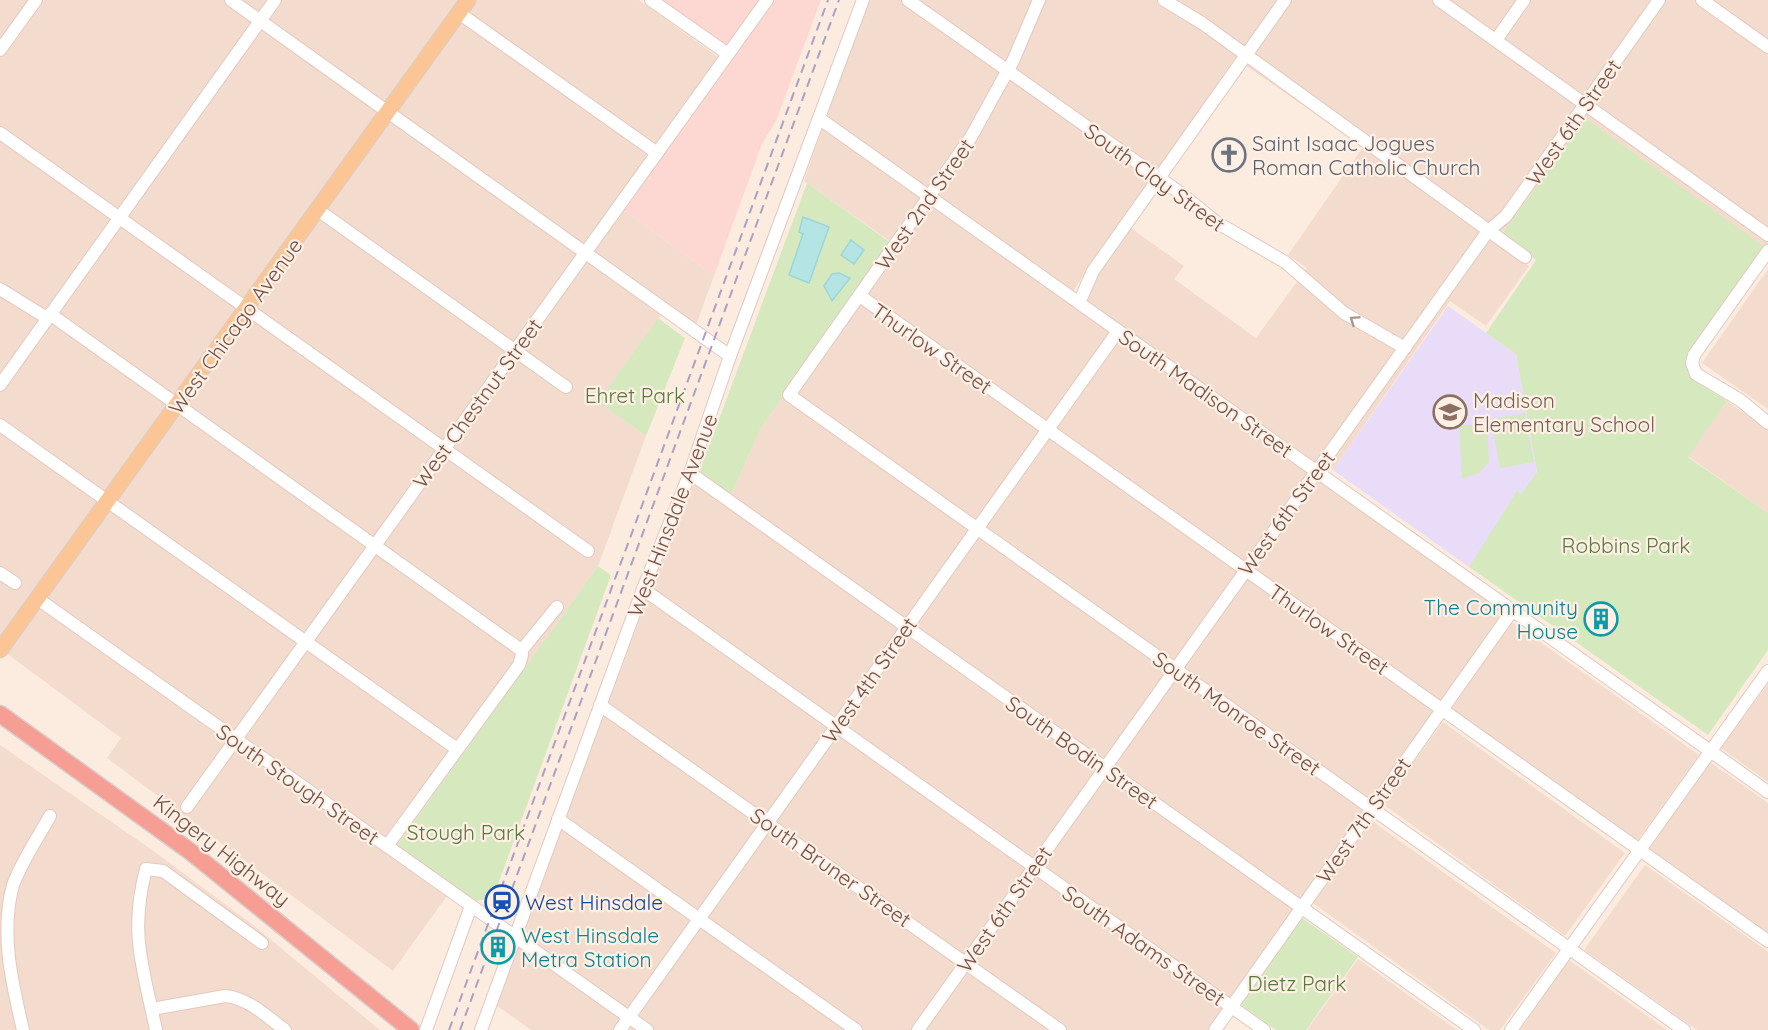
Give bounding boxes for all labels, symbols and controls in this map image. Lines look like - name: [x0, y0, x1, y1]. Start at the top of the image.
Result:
- street label: West 6th Street: [1520, 54, 1626, 190]
- street label: South Clay Street: [1080, 117, 1230, 237]
- place label: Saint Isaac Jogues Roman Catholic Church: [1252, 130, 1481, 180]
- street label: West 2nd Street: [869, 133, 979, 275]
- church icon: Saint Isaac Jogues Roman Catholic Church: [1211, 137, 1247, 173]
- street label: West Chicago Avenue: [162, 233, 308, 419]
- street label: Thurlow Street: [867, 297, 997, 399]
- street label: West Chestnut Street: [407, 313, 547, 493]
- one-way arrow: [1349, 316, 1360, 327]
- street label: South Madison Street: [1114, 323, 1298, 463]
- park label: Ehret Park: [585, 382, 685, 408]
- place label: Madison Elementary School: [1473, 387, 1655, 437]
- school or university icon: Madison Elementary School: [1432, 394, 1468, 430]
- street label: West Hinsdale Avenue: [621, 410, 723, 620]
- street label: West 6th Street: [1232, 445, 1340, 581]
- park label: Robbins Park: [1562, 532, 1690, 558]
- street label: Thurlow Street: [1264, 578, 1394, 680]
- place label: The Community House: [1423, 594, 1578, 644]
- building icon: The Community House: [1583, 601, 1619, 637]
- street label: West 4th Street: [816, 612, 922, 748]
- street label: South Monroe Street: [1148, 645, 1326, 781]
- street label: South Bodin Street: [1001, 690, 1163, 814]
- street label: South Stough Street: [212, 718, 384, 850]
- street label: West 7th Street: [1310, 752, 1416, 888]
- street label: Kingery Highway: [148, 789, 296, 911]
- street label: South Bruner Street: [746, 802, 916, 932]
- park label: Stough Park: [407, 819, 525, 845]
- street label: West 6th Street: [951, 841, 1057, 977]
- street label: South Adams Street: [1058, 879, 1230, 1011]
- station icon: West Hinsdale: [484, 884, 520, 920]
- place label: West Hinsdale: [525, 889, 663, 915]
- place label: West Hinsdale Metra Station: [521, 922, 659, 972]
- building icon: West Hinsdale Metra Station: [480, 929, 516, 965]
- park label: Dietz Park: [1248, 970, 1346, 996]

